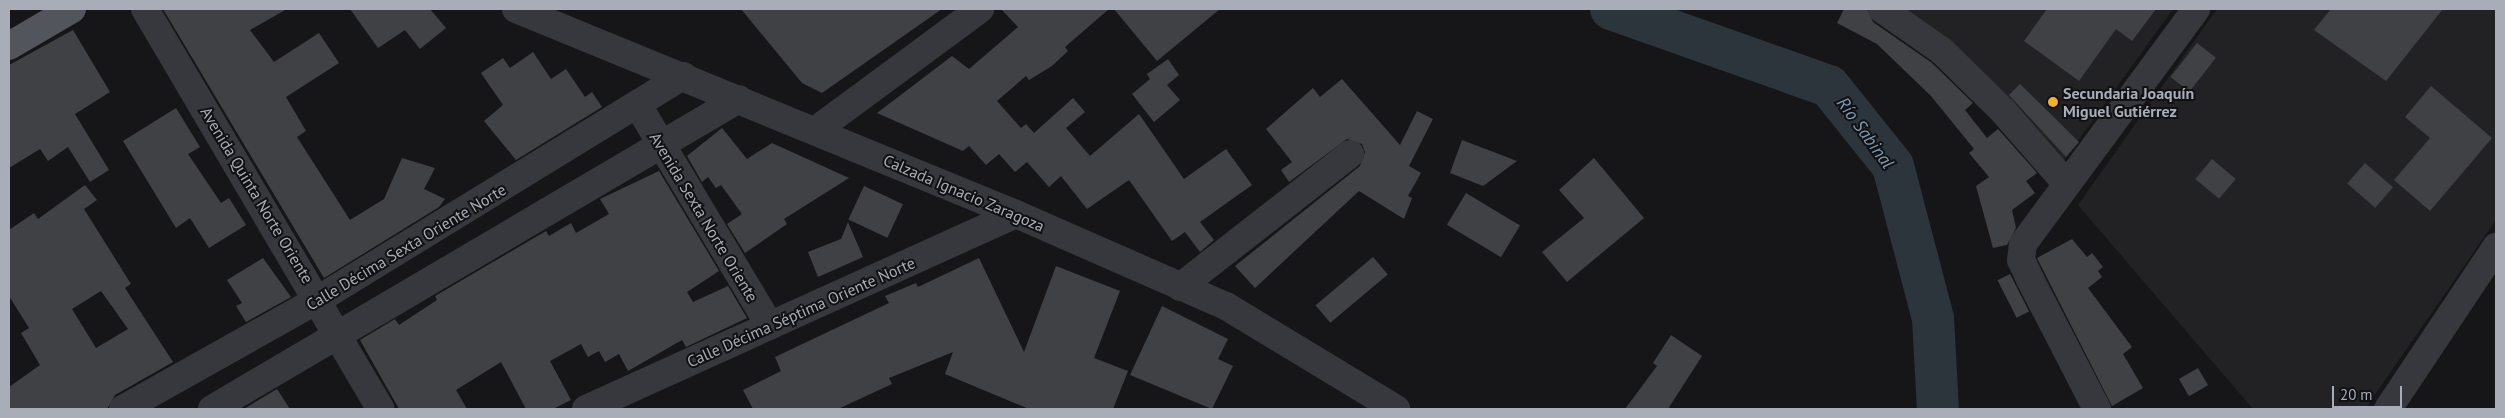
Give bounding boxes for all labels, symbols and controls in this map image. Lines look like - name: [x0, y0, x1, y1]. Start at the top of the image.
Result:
- place label: Secundaria Joaquín Miguel Gutiérrez: [2063, 83, 2194, 121]
- water label: Río Sabinal: [1832, 93, 1898, 173]
- marker: Secundaria Joaquín Miguel Gutiérrez: [2047, 96, 2059, 108]
- street label: Avenida Quinta Norte Oriente: [197, 103, 317, 287]
- street label: Avenida Sexta Norte Oriente: [646, 129, 762, 305]
- street label: Calzada Ignacio Zaragoza: [880, 150, 1048, 236]
- street label: Calle Décima Sexta Oriente Norte: [303, 180, 509, 314]
- street label: Calle Décima Séptima Oriente Norte: [684, 253, 918, 371]
- scale bar: [2335, 376, 2405, 408]
- text: 20 m: [2340, 385, 2373, 404]

